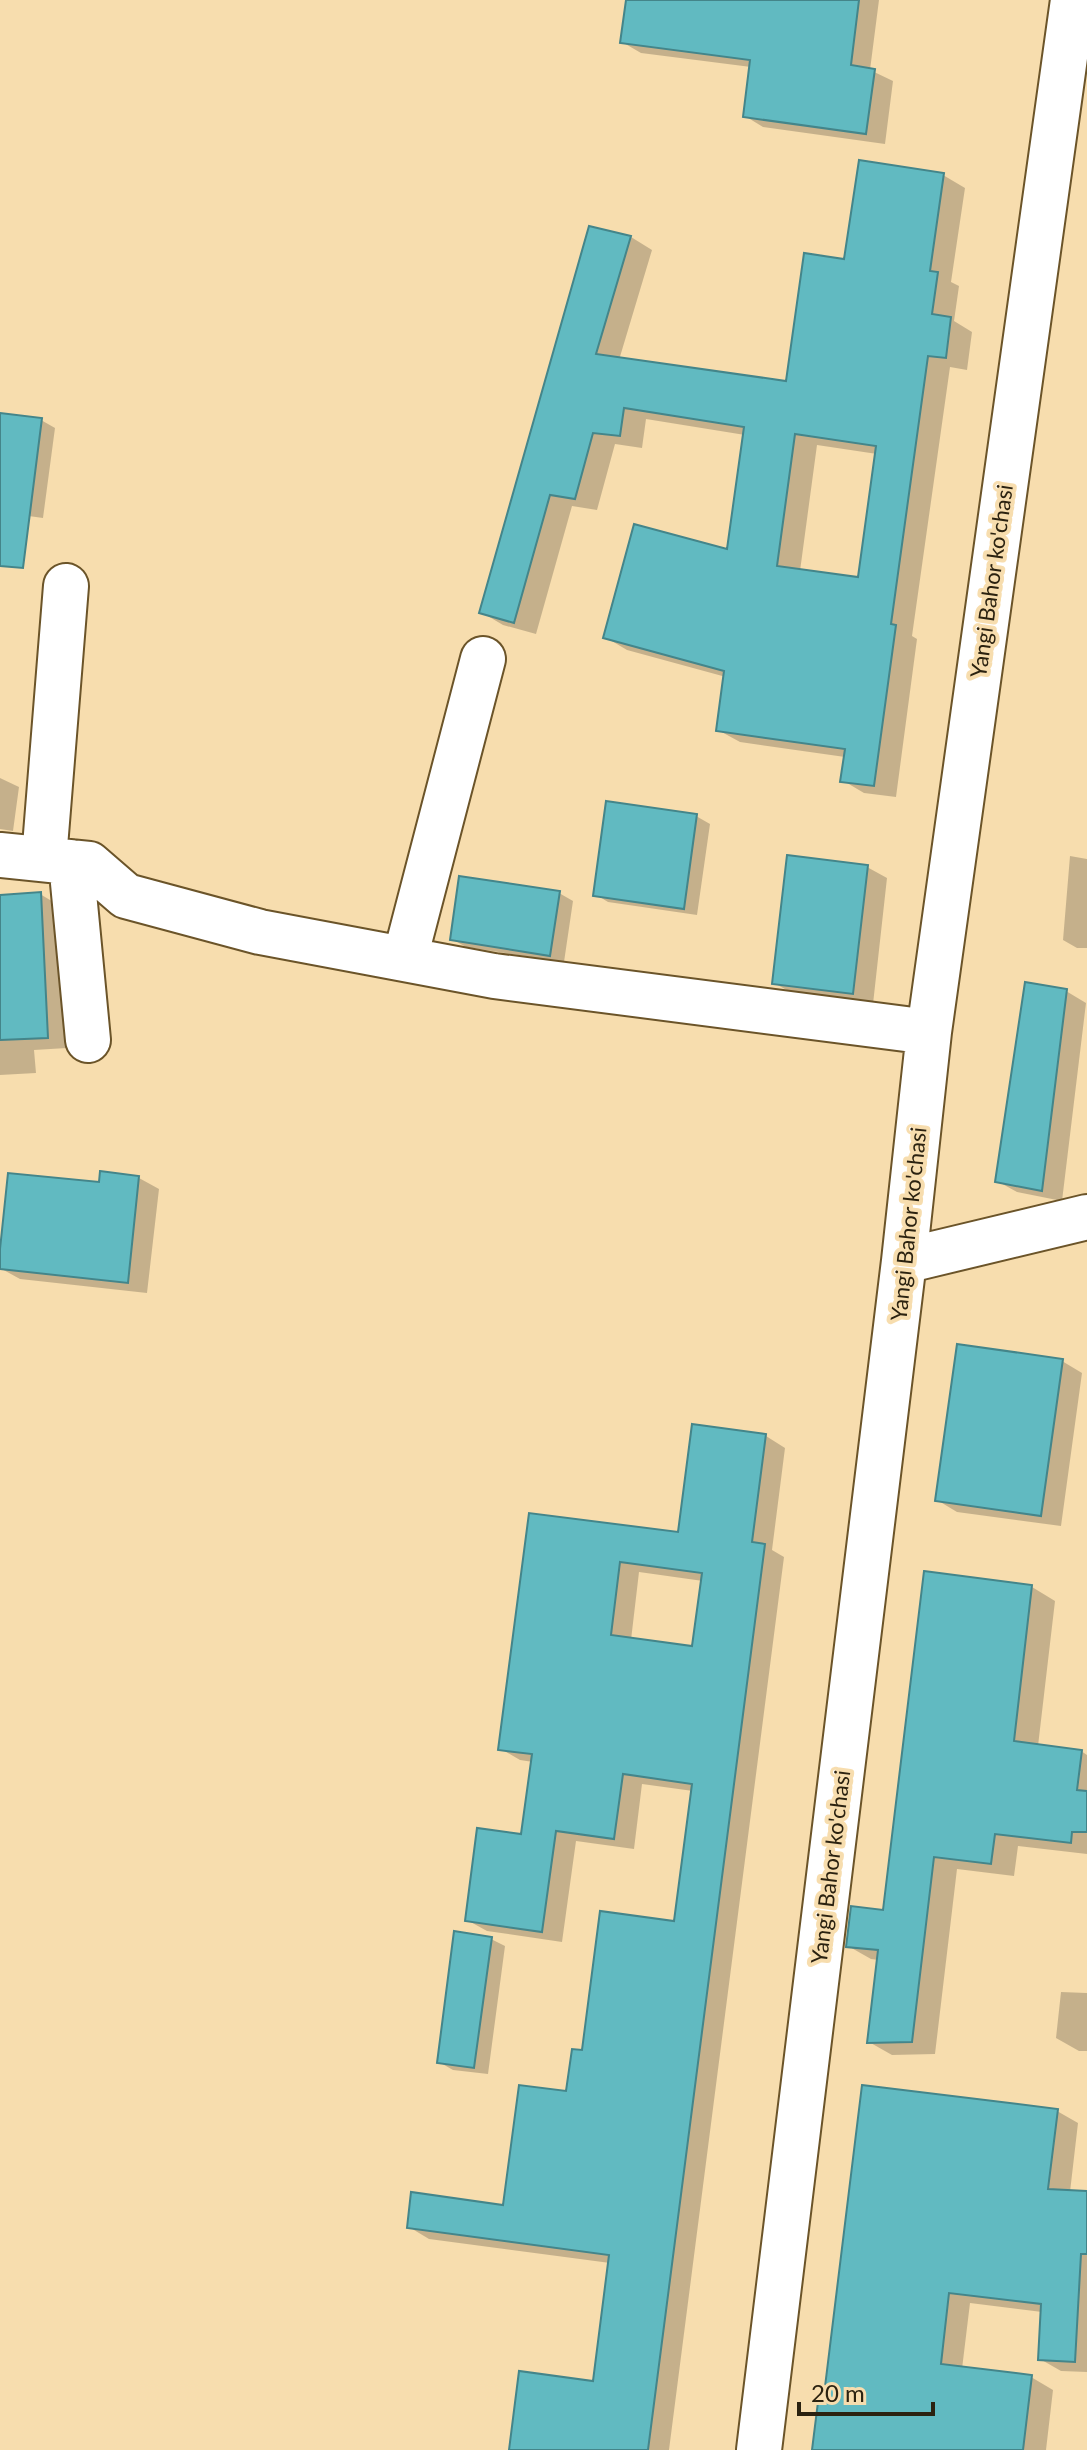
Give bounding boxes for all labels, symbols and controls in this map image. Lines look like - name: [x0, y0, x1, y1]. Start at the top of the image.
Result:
- street label: Yangi Bahor ko'chasi: [964, 483, 1018, 679]
- street label: Yangi Bahor ko'chasi: [884, 1126, 932, 1322]
- street label: Yangi Bahor ko'chasi: [805, 1769, 855, 1965]
- scale bar: [799, 2366, 933, 2416]
- text: 20 m: [811, 2378, 865, 2407]

